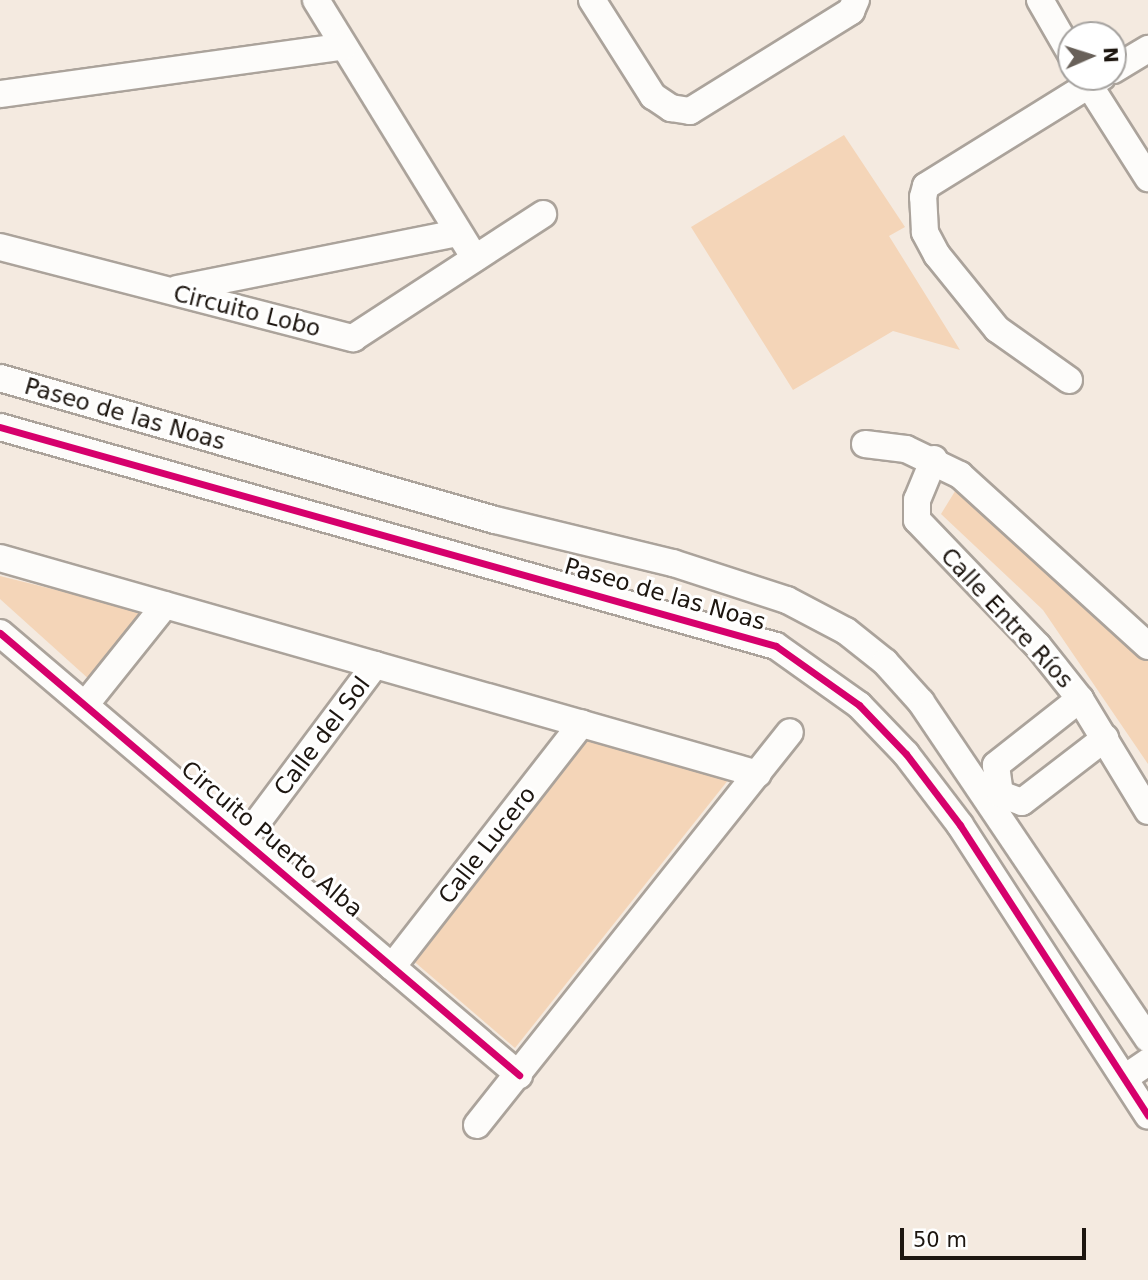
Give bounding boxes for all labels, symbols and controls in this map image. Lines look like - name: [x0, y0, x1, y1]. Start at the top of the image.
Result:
- north arrow: [1057, 21, 1127, 91]
- text: N: [1100, 46, 1122, 64]
- street label: Circuito Lobo: [171, 279, 323, 343]
- street label: Paseo de las Noas: [21, 372, 229, 456]
- street label: Calle Entre Ríos: [935, 542, 1079, 694]
- street label: Paseo de las Noas: [561, 552, 769, 636]
- street label: Calle del Sol: [268, 671, 376, 801]
- street label: Circuito Puerto Alba: [176, 755, 368, 923]
- street label: Calle Lucero: [433, 781, 541, 909]
- scale bar: [903, 1214, 1088, 1258]
- text: 50 m: [913, 1228, 967, 1252]

